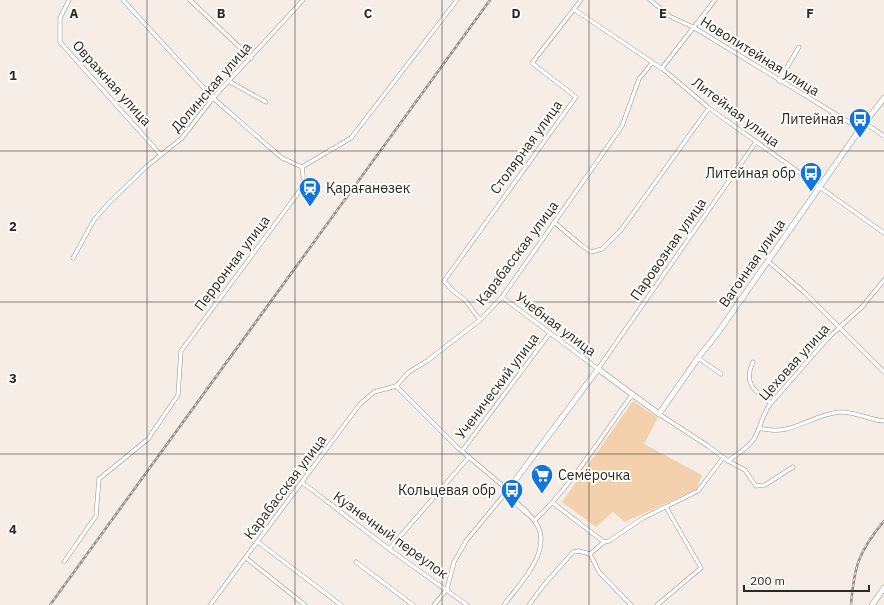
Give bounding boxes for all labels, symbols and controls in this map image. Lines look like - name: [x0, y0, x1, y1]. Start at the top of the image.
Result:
- text: A: [70, 5, 79, 22]
- text: B: [217, 5, 226, 22]
- text: C: [364, 5, 373, 22]
- text: D: [511, 5, 521, 22]
- text: E: [659, 5, 667, 22]
- text: F: [806, 5, 814, 22]
- street label: Новолитейная улица: [697, 12, 823, 100]
- street label: Овражная улица: [69, 36, 156, 130]
- street label: Долинская улица: [167, 38, 255, 136]
- text: 1: [9, 67, 17, 84]
- street label: Литейная улица: [688, 73, 784, 151]
- street label: Столярная улица: [486, 96, 566, 197]
- bus stop icon: Литейная: [847, 106, 873, 139]
- place label: Литейная: [781, 110, 844, 128]
- bus stop icon: Литейная обр: [798, 160, 824, 193]
- place label: Литейная обр: [705, 164, 796, 182]
- station icon: Қарағанөзек: [297, 175, 323, 208]
- place label: Қарағанөзек: [326, 179, 411, 197]
- street label: Паровозная улица: [626, 194, 710, 304]
- street label: Карабасская улица: [472, 197, 563, 309]
- street label: Перронная улица: [190, 211, 274, 314]
- street label: Вагонная улица: [715, 215, 789, 311]
- text: 2: [9, 218, 17, 235]
- street label: Учебная улица: [512, 288, 600, 360]
- street label: Цеховая улица: [755, 319, 834, 404]
- street label: Ученический улица: [451, 329, 543, 443]
- text: 3: [9, 370, 17, 387]
- street label: Карабасская улица: [240, 431, 331, 543]
- supermarket icon: Семёрочка: [529, 462, 555, 495]
- place label: Семёрочка: [558, 466, 631, 484]
- bus stop icon: Кольцевая обр: [499, 477, 525, 510]
- place label: Кольцевая обр: [398, 481, 496, 499]
- street label: Кузнечный переулок: [330, 487, 452, 583]
- text: 4: [9, 521, 17, 538]
- scale bar: [744, 567, 869, 593]
- text: 200 m: [750, 573, 785, 588]

